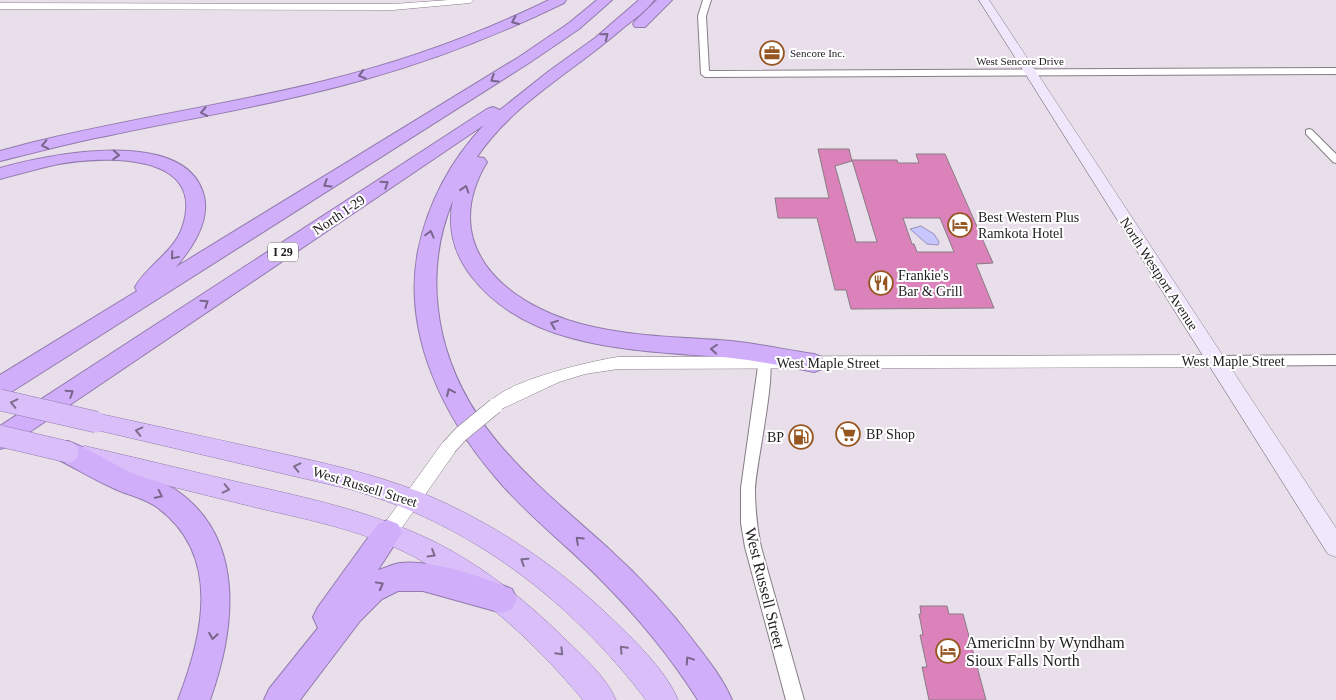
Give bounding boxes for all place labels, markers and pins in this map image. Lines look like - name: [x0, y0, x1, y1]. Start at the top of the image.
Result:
- office icon: Sencore Inc.: [759, 40, 785, 66]
- place label: Sencore Inc.: [790, 47, 845, 59]
- place label: Best Western Plus Ramkota Hotel: [978, 210, 1079, 241]
- hotel icon: Best Western Plus Ramkota Hotel: [947, 212, 973, 238]
- place label: Frankie's Bar & Grill: [898, 268, 963, 299]
- restaurant icon: Frankie's Bar & Grill: [868, 270, 894, 296]
- supermarket icon: BP Shop: [835, 421, 861, 447]
- fuel station icon: BP: [788, 424, 814, 450]
- place label: BP Shop: [866, 427, 915, 442]
- place label: BP: [767, 430, 784, 445]
- place label: AmericInn by Wyndham Sioux Falls North: [966, 634, 1125, 669]
- hotel icon: AmericInn by Wyndham Sioux Falls North: [935, 638, 961, 664]

